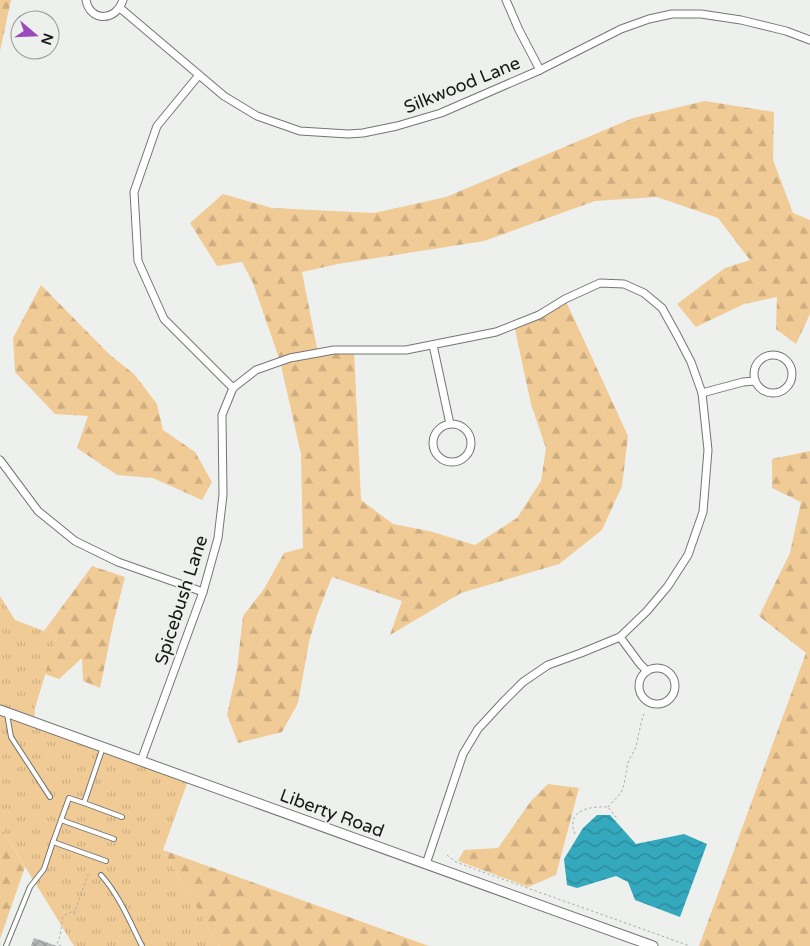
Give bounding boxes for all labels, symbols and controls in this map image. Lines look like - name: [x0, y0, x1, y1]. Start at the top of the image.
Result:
- north arrow: [10, 10, 60, 60]
- text: N: [37, 31, 57, 47]
- street label: Silkwood Lane: [401, 52, 523, 118]
- street label: Spicebush Lane: [150, 533, 212, 667]
- street label: Liberty Road: [277, 784, 387, 842]

